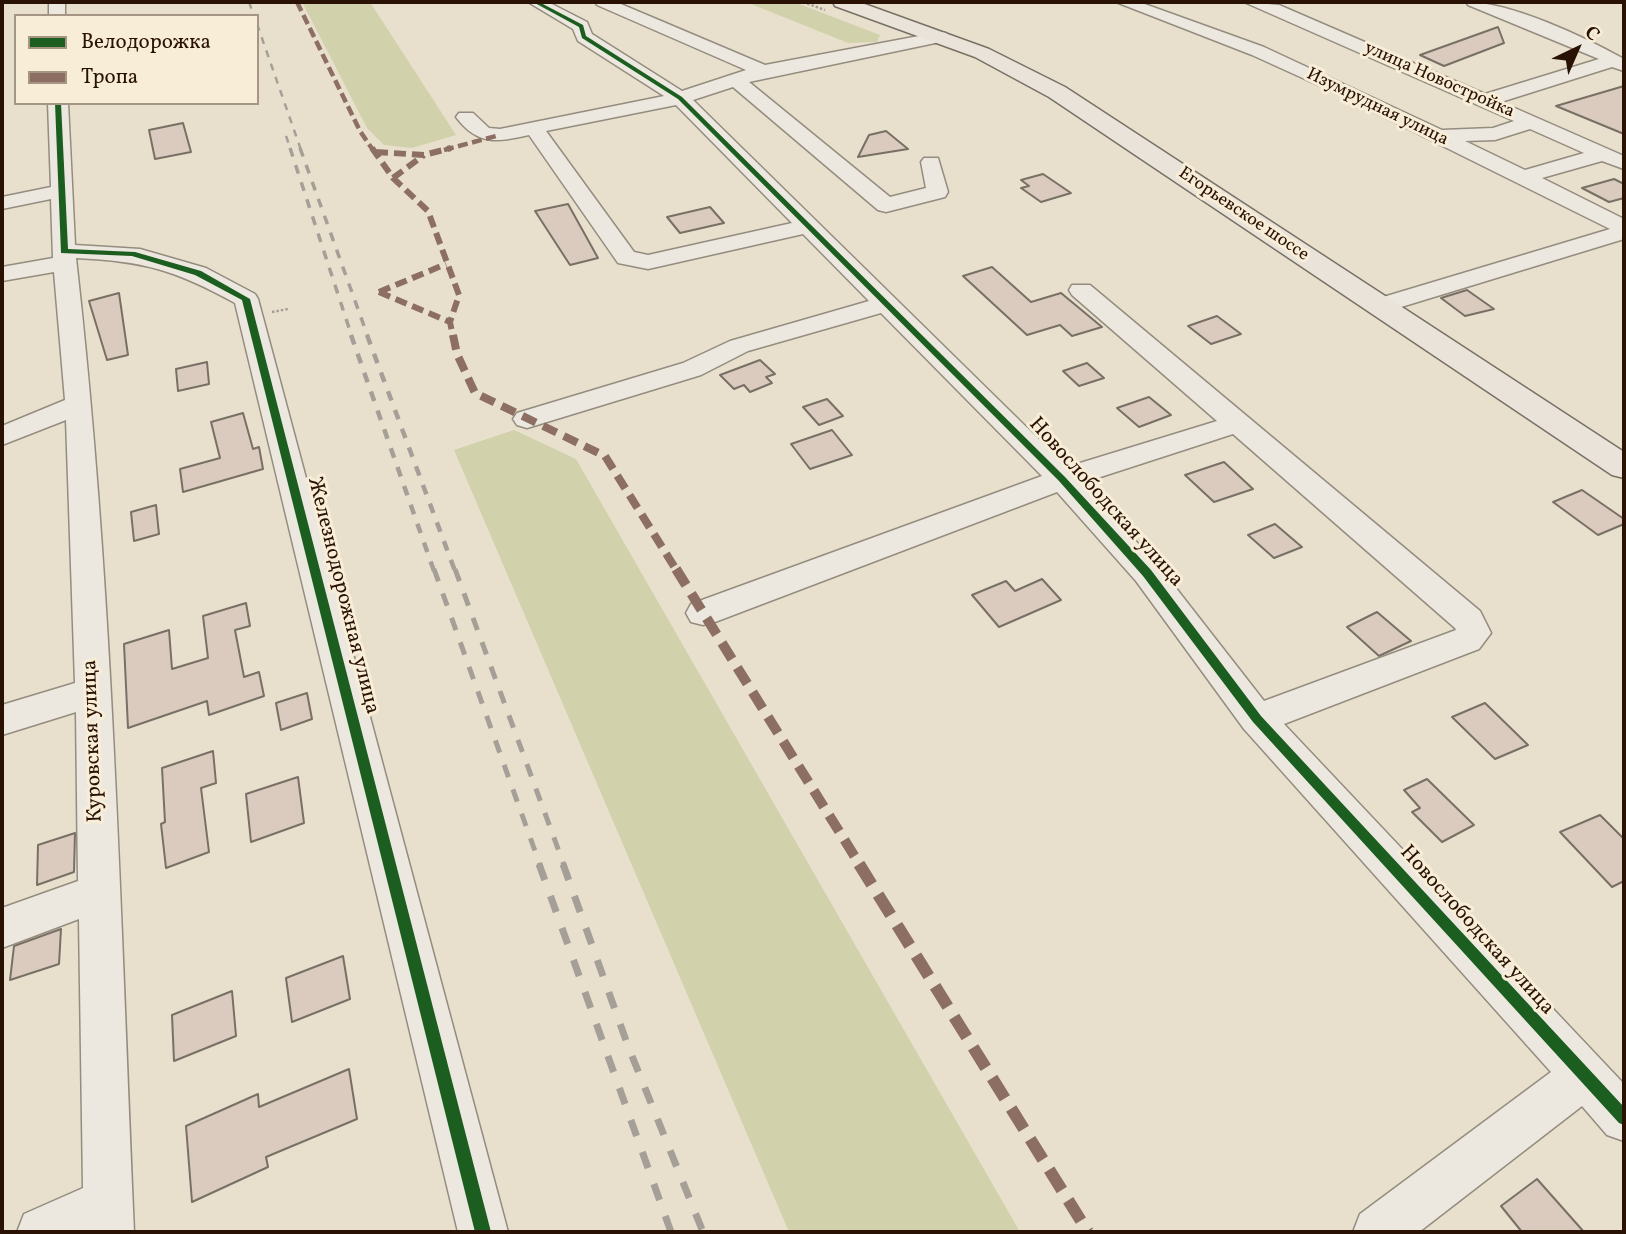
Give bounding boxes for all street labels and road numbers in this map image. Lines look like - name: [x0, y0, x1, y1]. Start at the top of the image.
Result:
- street label: улица Новостройка: [1361, 38, 1517, 124]
- street label: Изумрудная улица: [1303, 64, 1451, 152]
- street label: Егорьевское шоссе: [1174, 163, 1312, 267]
- street label: Новослободская улица: [1022, 413, 1188, 593]
- street label: Железнодорожная улица: [300, 475, 384, 717]
- street label: Куровская улица: [79, 659, 109, 823]
- street label: Новослободская улица: [1393, 841, 1559, 1021]

